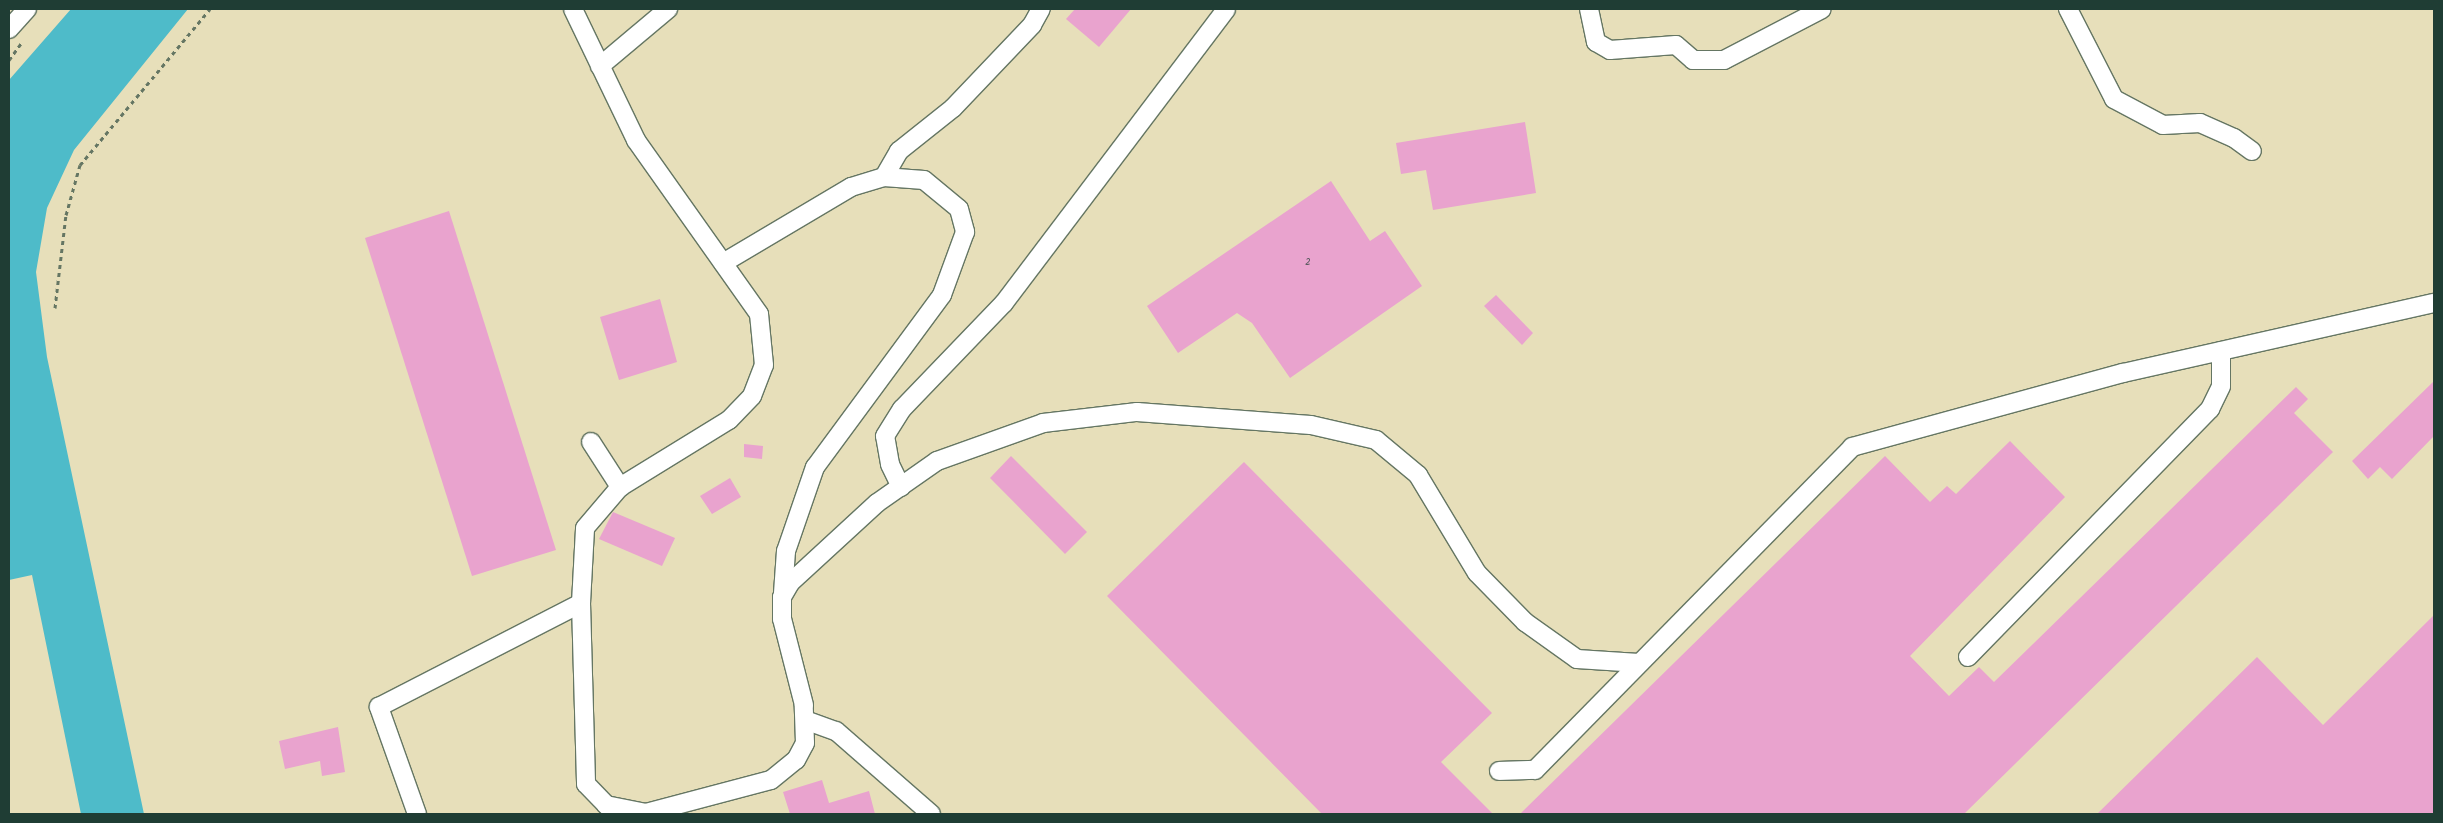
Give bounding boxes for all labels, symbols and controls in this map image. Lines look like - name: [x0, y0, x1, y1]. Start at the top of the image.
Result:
- house number: 2: [1305, 257, 1311, 269]

